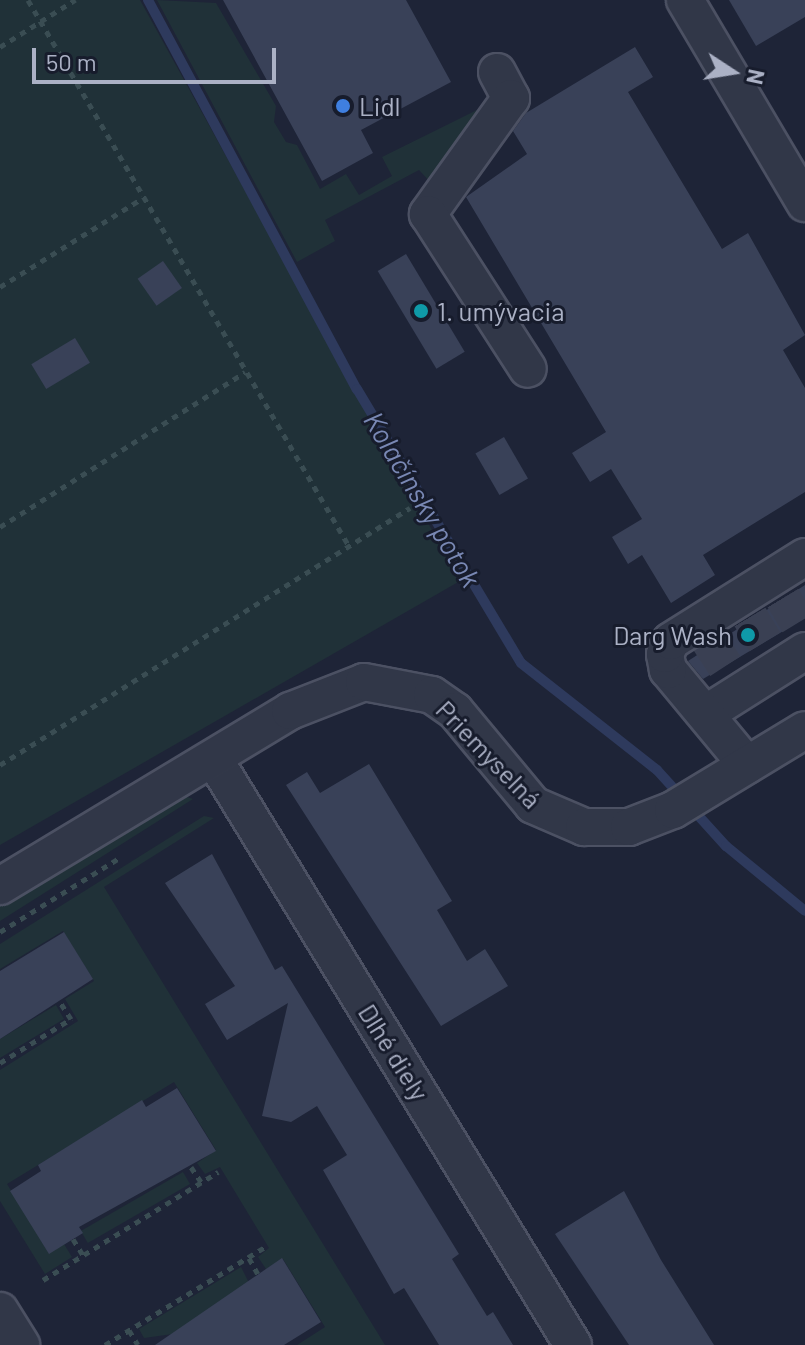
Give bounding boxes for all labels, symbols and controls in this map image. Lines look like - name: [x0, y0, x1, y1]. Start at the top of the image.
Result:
- scale bar: [36, 32, 280, 82]
- north arrow: [693, 32, 773, 112]
- text: 50 m: [46, 47, 97, 76]
- text: N: [742, 67, 771, 87]
- place label: Lidl: [359, 90, 401, 122]
- marker: Lidl: [334, 97, 352, 115]
- place label: 1. umývacia: [437, 295, 565, 327]
- marker: 1. umývacia: [412, 302, 430, 320]
- water label: Kolačínsky potok: [357, 405, 489, 593]
- place label: Darg Wash: [613, 619, 732, 651]
- marker: Darg Wash: [739, 626, 757, 644]
- street label: Priemyselná: [430, 694, 548, 814]
- street label: Dlhé diely: [352, 998, 436, 1106]

